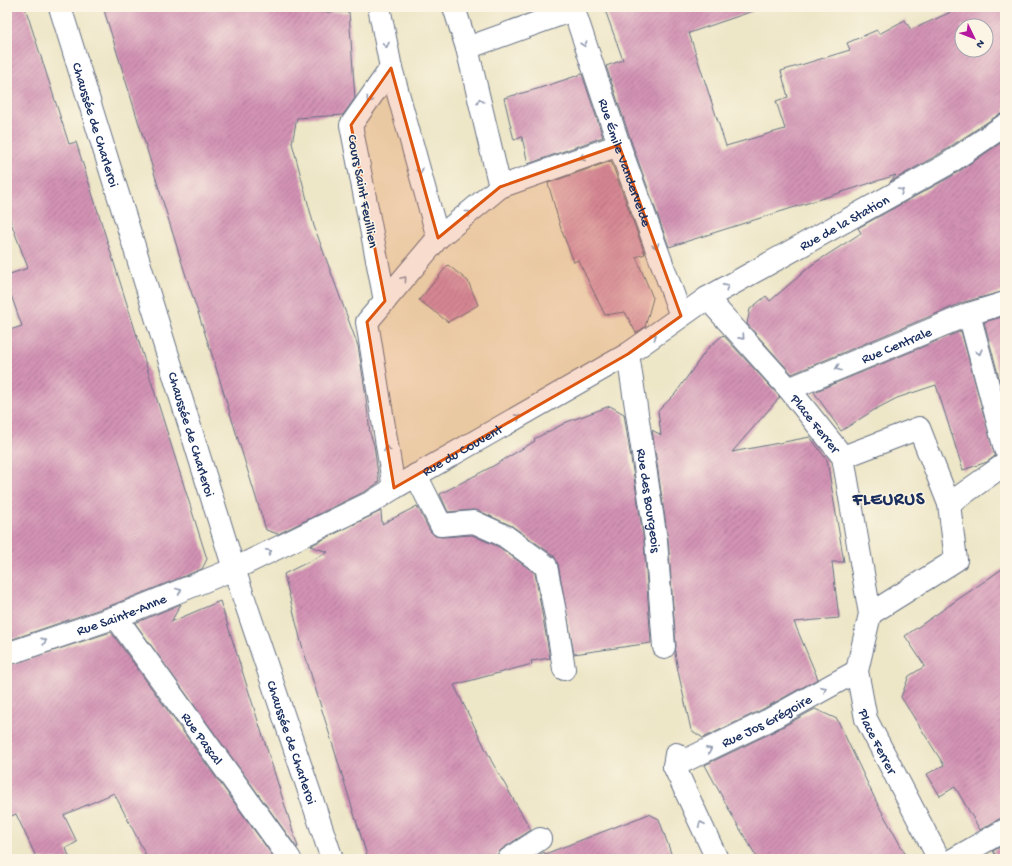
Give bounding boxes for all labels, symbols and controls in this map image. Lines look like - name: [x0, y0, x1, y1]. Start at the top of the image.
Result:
- north arrow: [954, 18, 994, 58]
- text: N: [973, 37, 987, 50]
- one-way arrow: [580, 40, 588, 47]
- one-way arrow: [382, 42, 390, 48]
- street label: Chaussée de Charleroi: [67, 61, 121, 190]
- one-way arrow: [366, 96, 374, 103]
- street label: Rue Émile Vandervelde: [593, 97, 654, 230]
- one-way arrow: [476, 98, 484, 104]
- street label: Cours Saint Feuillien: [342, 133, 381, 250]
- one-way arrow: [579, 153, 586, 161]
- one-way arrow: [415, 168, 423, 174]
- one-way arrow: [897, 188, 904, 195]
- street label: Rue de la Station: [797, 192, 893, 256]
- one-way arrow: [464, 211, 471, 218]
- one-way arrow: [651, 242, 659, 249]
- one-way arrow: [399, 276, 406, 283]
- one-way arrow: [722, 285, 729, 292]
- street label: Rue Centrale: [859, 324, 936, 369]
- one-way arrow: [737, 332, 745, 340]
- one-way arrow: [649, 334, 656, 341]
- one-way arrow: [974, 348, 983, 355]
- one-way arrow: [835, 364, 842, 372]
- street label: Chaussée de Charleroi: [162, 370, 217, 499]
- street label: Place Ferrer: [785, 391, 843, 458]
- one-way arrow: [514, 414, 521, 421]
- street label: Rue du Couvent: [420, 421, 507, 481]
- one-way arrow: [383, 446, 392, 452]
- street label: Rue des Bourgeois: [631, 447, 663, 554]
- district label: FLEURUS: [852, 490, 925, 511]
- one-way arrow: [264, 549, 272, 557]
- one-way arrow: [175, 588, 182, 596]
- street label: Rue Sainte-Anne: [75, 591, 170, 641]
- one-way arrow: [40, 638, 47, 646]
- street label: Chaussée de Charleroi: [261, 679, 319, 807]
- one-way arrow: [820, 687, 827, 694]
- street label: Rue Jos Grégoire: [719, 691, 816, 753]
- street label: Place Ferrer: [853, 707, 900, 778]
- street label: Rue Pascal: [176, 710, 226, 769]
- one-way arrow: [704, 747, 712, 755]
- one-way arrow: [698, 820, 706, 828]

